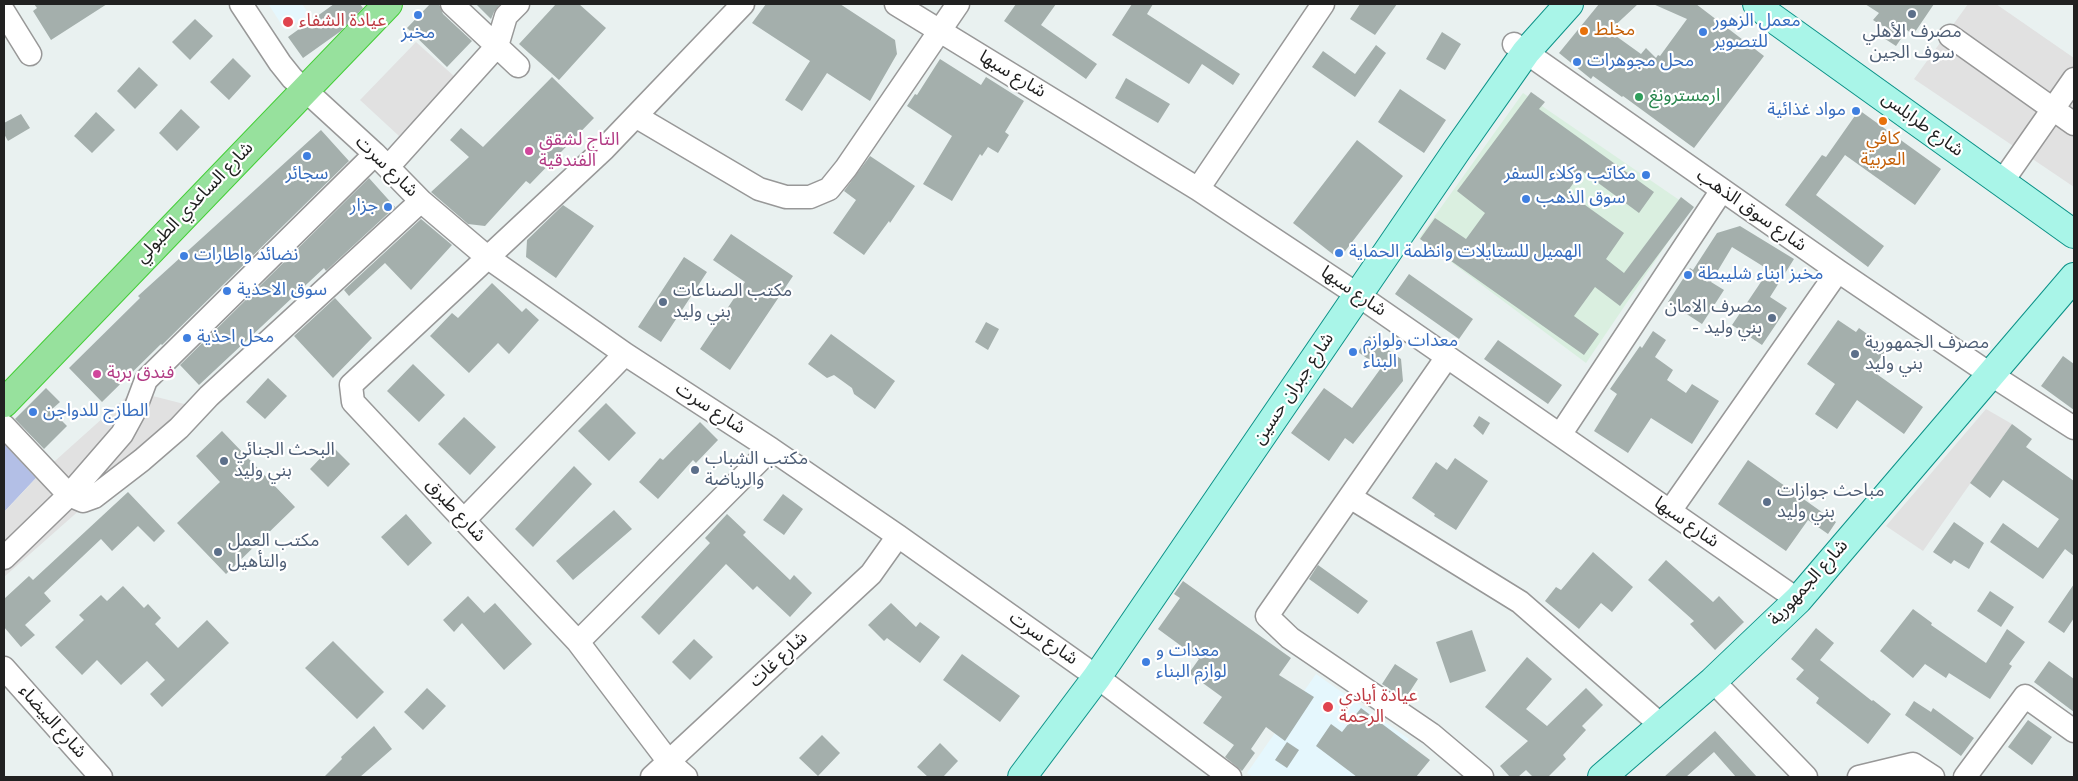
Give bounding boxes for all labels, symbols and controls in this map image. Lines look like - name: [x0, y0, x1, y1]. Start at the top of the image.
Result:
- marker: مصرف الأهلي سوف الجين: [1906, 8, 1918, 20]
- marker: مخبز: [412, 9, 424, 21]
- place label: عيادة الشفاء: [299, 11, 386, 33]
- place label: معمل الزهور للتصوير: [1713, 11, 1801, 54]
- marker: عيادة الشفاء: [281, 15, 295, 29]
- place label: مخلط: [1594, 20, 1635, 42]
- place label: مصرف الأهلي سوف الجين: [1862, 22, 1962, 64]
- place label: مخبز: [401, 23, 435, 45]
- marker: مخلط: [1578, 25, 1590, 37]
- marker: معمل الزهور للتصوير: [1697, 26, 1709, 38]
- street label: شارع سبها: [975, 47, 1049, 103]
- place label: محل مجوهرات: [1587, 51, 1694, 73]
- marker: محل مجوهرات: [1571, 56, 1583, 68]
- place label: ارمسترونغ: [1649, 86, 1720, 108]
- street label: شارع طرابلس: [1877, 88, 1967, 162]
- marker: ارمسترونغ: [1633, 91, 1645, 103]
- place label: مواد غذائية: [1767, 100, 1846, 122]
- marker: مواد غذائية: [1850, 105, 1862, 117]
- marker: كافي العربية: [1877, 115, 1889, 127]
- place label: كافي العربية: [1860, 129, 1906, 172]
- place label: التاج لشقق الفندقية: [539, 130, 619, 172]
- street label: شارع سرت: [350, 132, 422, 202]
- street label: شارع الساعدي الطبولي: [131, 138, 259, 268]
- marker: التاج لشقق الفندقية: [523, 145, 535, 157]
- marker: سجائر: [301, 150, 313, 162]
- place label: سجائر: [286, 164, 328, 186]
- place label: مكاتب وكلاء السفر: [1504, 164, 1636, 186]
- street label: شارع سوق الذهب: [1692, 165, 1810, 257]
- marker: مكاتب وكلاء السفر: [1640, 169, 1652, 181]
- place label: سوق الذهب: [1536, 188, 1626, 210]
- marker: سوق الذهب: [1520, 193, 1532, 205]
- place label: جزار: [350, 196, 378, 218]
- marker: جزار: [382, 201, 394, 213]
- place label: الهميل للستايلات وانظمة الحماية: [1349, 242, 1582, 264]
- place label: نضائد واطارات: [194, 245, 298, 267]
- marker: الهميل للستايلات وانظمة الحماية: [1333, 247, 1345, 259]
- marker: نضائد واطارات: [178, 250, 190, 262]
- street label: شارع سبها: [1316, 262, 1390, 322]
- place label: مخبز ابناء شليبطة: [1698, 264, 1823, 286]
- marker: مخبز ابناء شليبطة: [1682, 269, 1694, 281]
- place label: سوق الاحذية: [237, 280, 327, 302]
- place label: مكتب الصناعات بني وليد: [673, 281, 792, 324]
- marker: سوق الاحذية: [221, 285, 233, 297]
- marker: مكتب الصناعات بني وليد: [657, 296, 669, 308]
- place label: مصرف الامان - بني وليد: [1665, 297, 1762, 340]
- marker: مصرف الامان - بني وليد: [1766, 312, 1778, 324]
- place label: محل احذية: [197, 327, 274, 349]
- street label: شارع جبران حسين: [1249, 329, 1339, 449]
- place label: معدات ولوازم البناء: [1363, 331, 1458, 374]
- marker: محل احذية: [181, 332, 193, 344]
- place label: مصرف الجمهورية بني وليد: [1865, 333, 1989, 376]
- marker: معدات ولوازم البناء: [1347, 346, 1359, 358]
- marker: مصرف الجمهورية بني وليد: [1849, 348, 1861, 360]
- place label: فندق بربة: [107, 363, 174, 385]
- marker: فندق بربة: [91, 368, 103, 380]
- street label: شارع سرت: [671, 378, 749, 440]
- place label: الطازج للدواجن: [43, 401, 148, 423]
- marker: الطازج للدواجن: [27, 406, 39, 418]
- place label: البحث الجنائي بني وليد: [234, 440, 335, 482]
- place label: مكتب الشباب والرياضة: [705, 449, 808, 492]
- marker: البحث الجنائي بني وليد: [218, 455, 230, 467]
- marker: مكتب الشباب والرياضة: [689, 464, 701, 476]
- street label: شارع طبرق: [420, 475, 490, 547]
- place label: مباحث جوازات بني وليد: [1777, 481, 1884, 524]
- street label: شارع سبها: [1649, 493, 1723, 553]
- marker: مباحث جوازات بني وليد: [1761, 496, 1773, 508]
- place label: مكتب العمل والتأهيل: [228, 531, 319, 574]
- street label: شارع الجمهورية: [1765, 536, 1853, 630]
- marker: مكتب العمل والتأهيل: [212, 546, 224, 558]
- street label: شارع سرت: [1005, 608, 1081, 670]
- street label: شارع غات: [745, 628, 813, 692]
- place label: معدات و لوازم البناء: [1156, 641, 1227, 684]
- marker: معدات و لوازم البناء: [1140, 656, 1152, 668]
- street label: شارع البيضاء: [13, 681, 91, 763]
- place label: عيادة أيادي الرحمة: [1339, 686, 1418, 729]
- marker: عيادة أيادي الرحمة: [1321, 700, 1335, 714]

